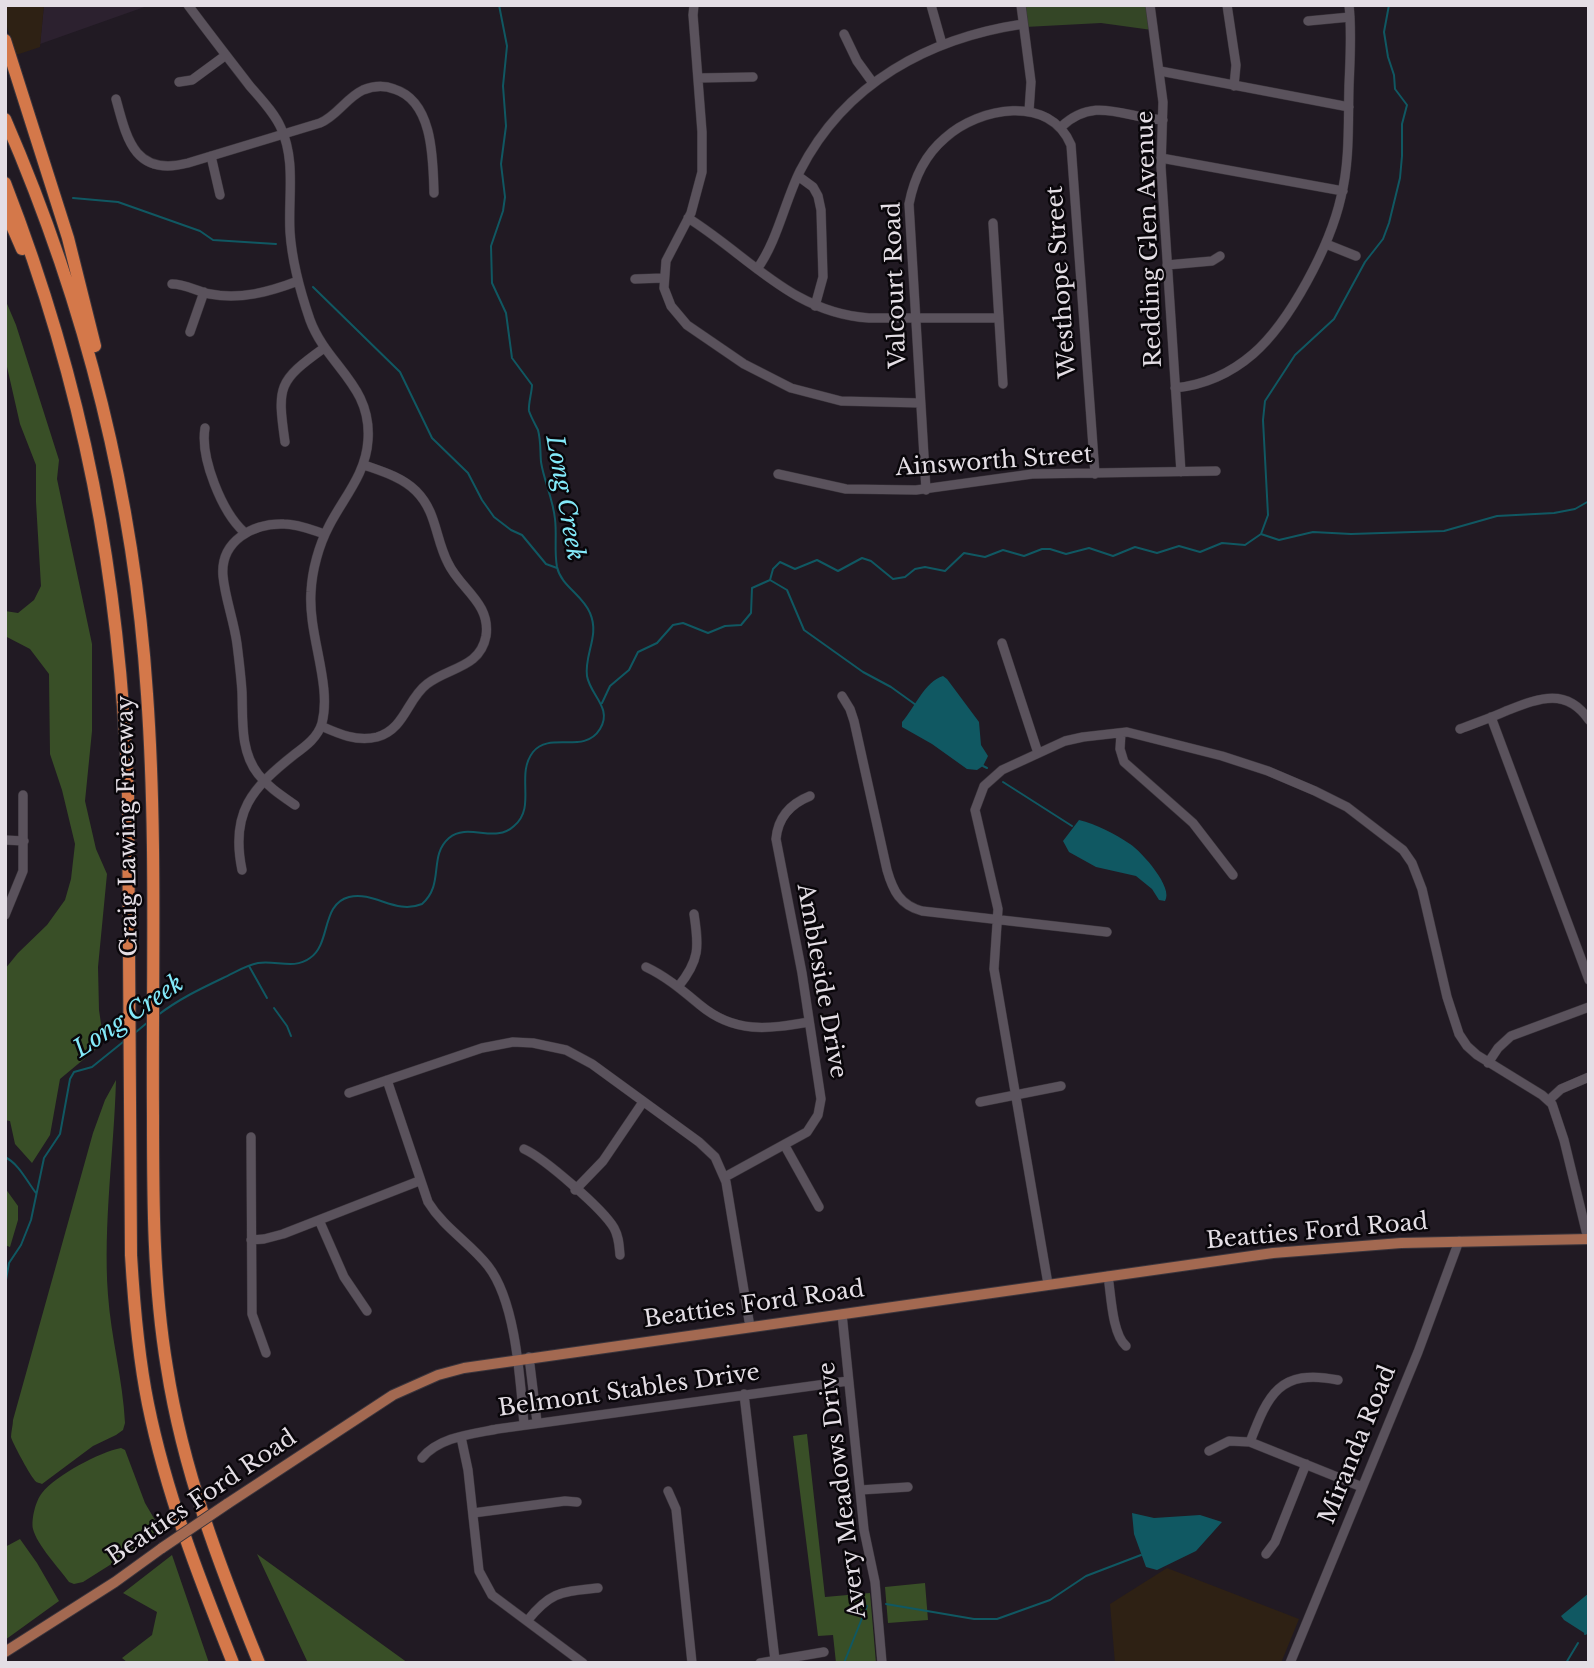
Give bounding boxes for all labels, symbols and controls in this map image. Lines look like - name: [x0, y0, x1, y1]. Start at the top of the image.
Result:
- street label: Redding Glen Avenue: [1132, 110, 1168, 368]
- street label: Westhope Street: [1042, 185, 1082, 379]
- street label: Valcourt Road: [879, 201, 913, 369]
- water label: Long Creek: [539, 433, 589, 563]
- street label: Ainsworth Street: [895, 441, 1093, 483]
- street label: Craig Lawing Freeway: [112, 695, 144, 957]
- street label: Ambleside Drive: [790, 881, 852, 1081]
- water label: Long Creek: [68, 970, 190, 1064]
- street label: Beatties Ford Road: [1205, 1209, 1429, 1255]
- street label: Beatties Ford Road: [642, 1276, 866, 1334]
- street label: Belmont Stables Drive: [496, 1359, 762, 1423]
- street label: Avery Meadows Drive: [814, 1360, 872, 1620]
- street label: Miranda Road: [1314, 1362, 1402, 1528]
- street label: Beatties Ford Road: [102, 1424, 302, 1572]

